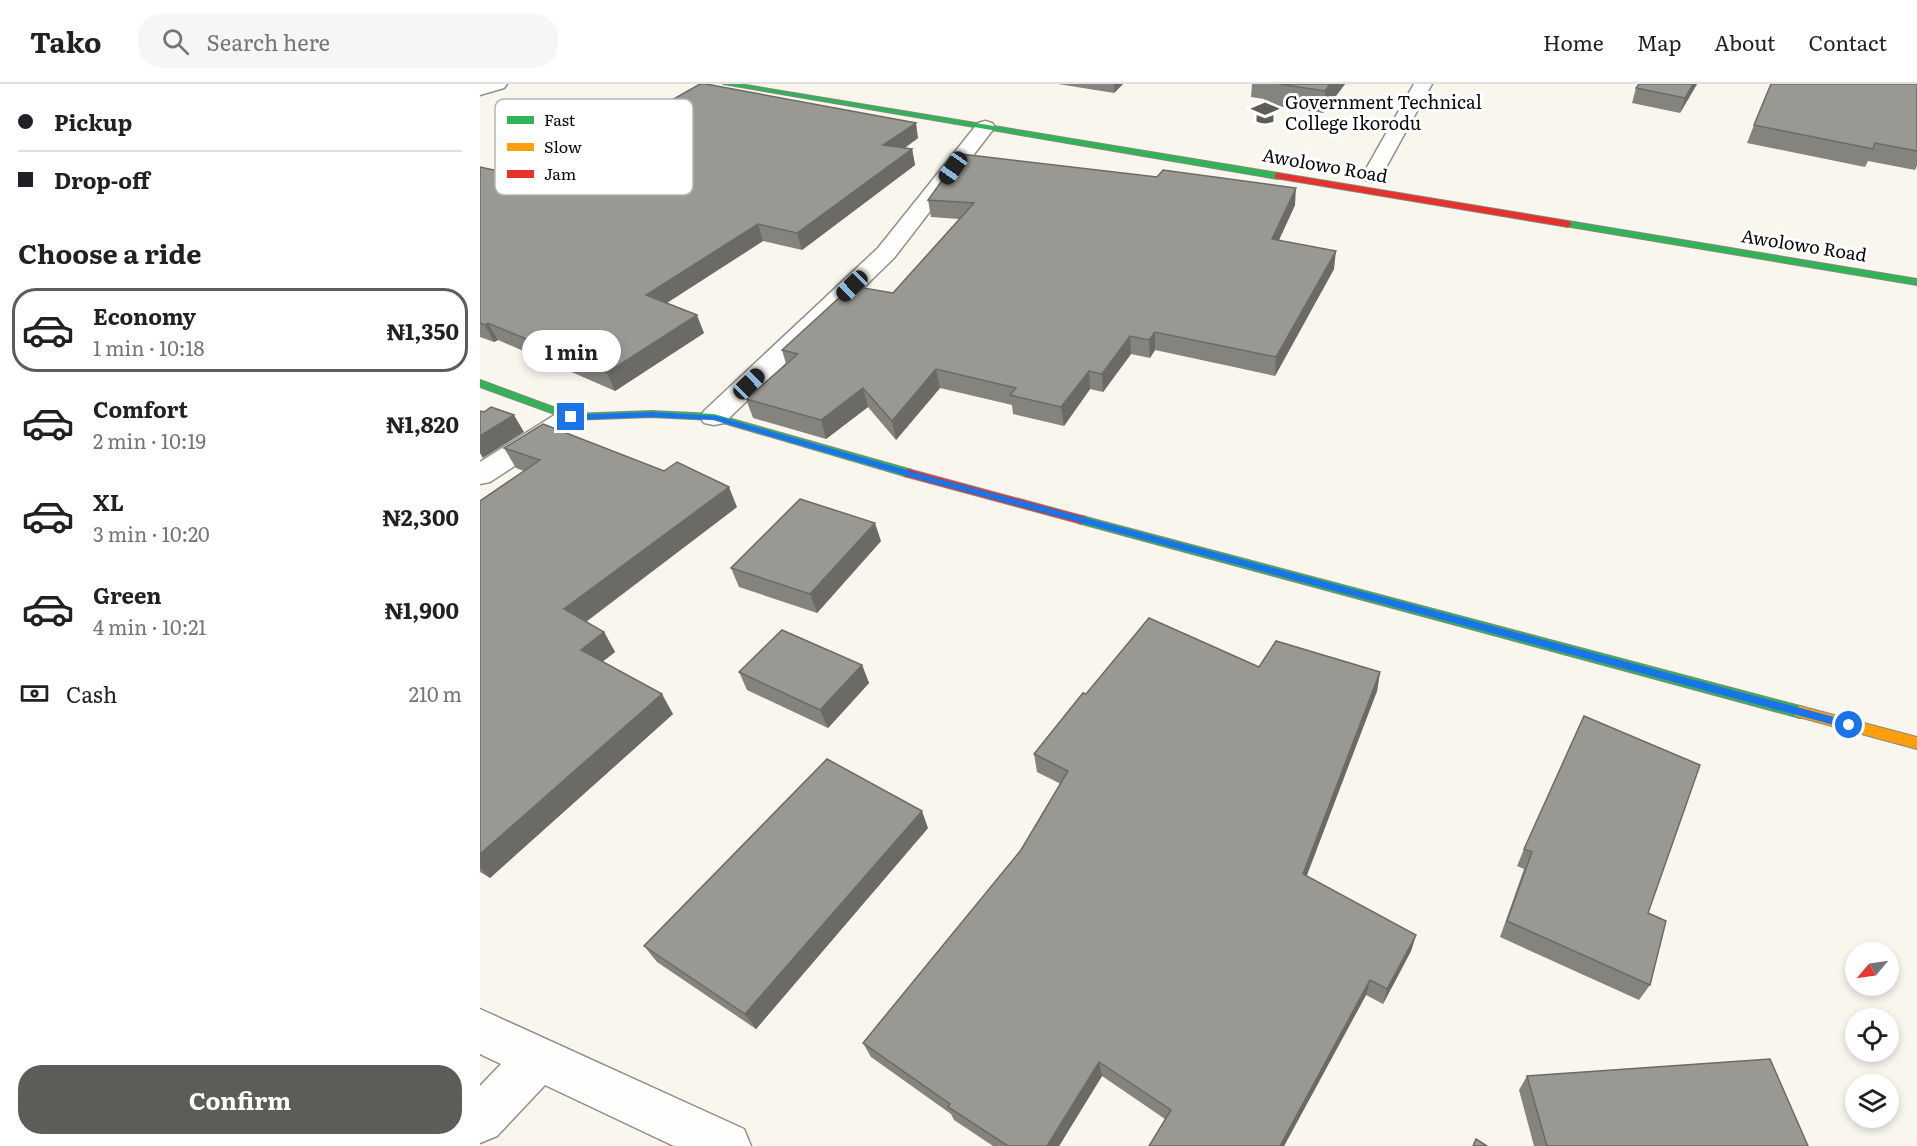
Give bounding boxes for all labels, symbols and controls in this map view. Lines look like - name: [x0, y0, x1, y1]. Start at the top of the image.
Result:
- search box: [138, 14, 558, 68]
- text: Tako: [30, 20, 102, 62]
- icon: search: [159, 25, 192, 58]
- text: Search here: [207, 25, 330, 58]
- text: Home: [1543, 26, 1604, 57]
- text: Map: [1637, 26, 1681, 57]
- text: About: [1714, 26, 1776, 57]
- text: Contact: [1809, 26, 1887, 57]
- place label: Government Technical College Ikorodu: [1285, 88, 1482, 136]
- school or university icon: Government Technical College Ikorodu: [1250, 98, 1280, 128]
- legend: [495, 99, 693, 195]
- text: Pickup: [54, 105, 132, 138]
- text: Fast: [544, 107, 576, 131]
- text: Slow: [544, 134, 582, 158]
- street label: Awolowo Road: [1261, 140, 1390, 189]
- car: [935, 148, 971, 188]
- text: Jam: [544, 161, 577, 185]
- text: Drop-off: [54, 163, 150, 196]
- street label: Awolowo Road: [1740, 221, 1869, 268]
- text: Choose a ride: [18, 232, 201, 272]
- car: [833, 267, 871, 305]
- text: Economy: [93, 299, 196, 332]
- icon: car: [21, 303, 75, 357]
- text: ₦1,350: [387, 314, 459, 347]
- callout: 1 min: [522, 330, 620, 372]
- text: 1 min · 10:18: [93, 332, 205, 362]
- text: 1 min: [545, 336, 598, 366]
- car: [730, 365, 768, 403]
- text: Comfort: [93, 392, 188, 425]
- icon: car: [21, 396, 75, 450]
- route end: [557, 403, 584, 430]
- text: ₦1,820: [386, 407, 459, 440]
- text: 2 min · 10:19: [93, 425, 206, 455]
- text: XL: [93, 485, 124, 518]
- icon: car: [21, 489, 75, 543]
- text: ₦2,300: [382, 500, 459, 533]
- text: 3 min · 10:20: [93, 518, 210, 548]
- text: Green: [93, 578, 162, 611]
- icon: car: [21, 582, 75, 636]
- text: ₦1,900: [384, 593, 459, 626]
- text: 4 min · 10:21: [93, 611, 206, 641]
- icon: cash: [18, 677, 51, 710]
- text: Cash: [66, 677, 117, 710]
- text: 210 m: [409, 678, 462, 708]
- route start: [1835, 711, 1862, 738]
- north arrow: [1845, 942, 1899, 996]
- map controls: [1845, 942, 1899, 1128]
- button: locate: [1845, 1008, 1899, 1062]
- button: Confirm: [18, 1065, 462, 1134]
- button: layers: [1845, 1074, 1899, 1128]

